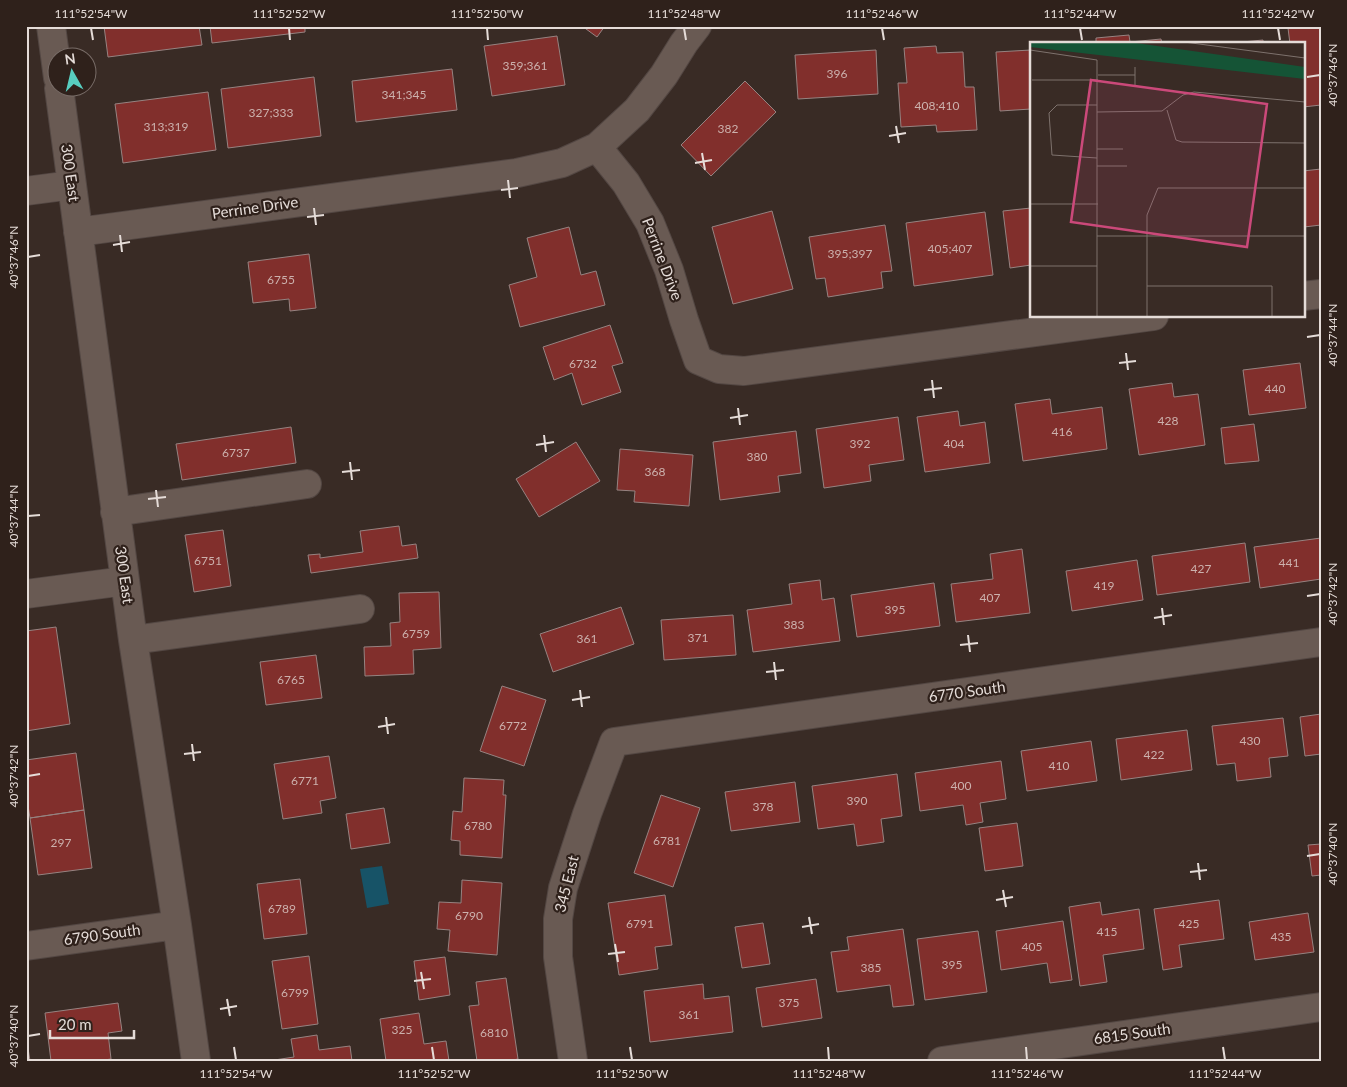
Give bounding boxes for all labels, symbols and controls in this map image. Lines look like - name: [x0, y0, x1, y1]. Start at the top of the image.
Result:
- text: 111°52'54"W: [54, 6, 128, 21]
- text: 111°52'52"W: [252, 6, 326, 21]
- text: 111°52'50"W: [450, 6, 524, 21]
- text: 111°52'48"W: [647, 6, 721, 21]
- text: 111°52'46"W: [845, 6, 919, 21]
- text: 111°52'44"W: [1043, 6, 1117, 21]
- text: 111°52'42"W: [1241, 6, 1315, 21]
- inset map: [1030, 42, 1304, 318]
- text: 40°37'46"N: [1325, 44, 1340, 106]
- north arrow: [48, 48, 98, 98]
- text: N: [64, 49, 77, 68]
- house number: 359;361: [503, 58, 547, 73]
- house number: 396: [827, 66, 847, 81]
- house number: 341;345: [382, 87, 426, 102]
- house number: 408;410: [915, 98, 959, 113]
- house number: 327;333: [249, 105, 293, 120]
- house number: 313;319: [144, 119, 188, 134]
- house number: 382: [718, 121, 738, 136]
- street label: 300 East: [58, 143, 84, 203]
- street label: Perrine Drive: [211, 192, 299, 222]
- street label: Perrine Drive: [639, 215, 687, 303]
- text: 40°37'46"N: [6, 226, 21, 288]
- house number: 405;407: [928, 241, 972, 256]
- house number: 395;397: [828, 246, 872, 261]
- house number: 6755: [267, 272, 295, 287]
- text: 40°37'44"N: [1325, 304, 1340, 366]
- house number: 6732: [569, 356, 597, 371]
- house number: 440: [1265, 381, 1285, 396]
- house number: 428: [1158, 413, 1178, 428]
- house number: 416: [1052, 424, 1072, 439]
- house number: 392: [850, 436, 870, 451]
- house number: 404: [944, 436, 964, 451]
- house number: 6737: [222, 445, 250, 460]
- house number: 380: [747, 449, 767, 464]
- house number: 368: [645, 464, 665, 479]
- text: 40°37'44"N: [6, 485, 21, 547]
- street label: 300 East: [112, 545, 138, 605]
- house number: 6751: [194, 553, 222, 568]
- house number: 441: [1279, 555, 1299, 570]
- house number: 427: [1191, 561, 1211, 576]
- text: 40°37'42"N: [1325, 563, 1340, 625]
- house number: 419: [1094, 578, 1114, 593]
- house number: 407: [980, 590, 1000, 605]
- house number: 395: [885, 602, 905, 617]
- house number: 383: [784, 617, 804, 632]
- house number: 6759: [402, 626, 430, 641]
- house number: 371: [688, 630, 708, 645]
- house number: 361: [577, 631, 597, 646]
- house number: 6765: [277, 672, 305, 687]
- street label: 6770 South: [927, 677, 1006, 705]
- house number: 6772: [499, 718, 527, 733]
- house number: 430: [1240, 733, 1260, 748]
- text: 40°37'42"N: [6, 745, 21, 807]
- house number: 422: [1144, 747, 1164, 762]
- house number: 410: [1049, 758, 1069, 773]
- house number: 6771: [291, 773, 319, 788]
- house number: 400: [951, 778, 971, 793]
- house number: 390: [847, 793, 867, 808]
- house number: 378: [753, 799, 773, 814]
- house number: 6780: [464, 818, 492, 833]
- text: 40°37'40"N: [1325, 823, 1340, 885]
- house number: 6781: [653, 833, 681, 848]
- house number: 297: [51, 835, 71, 850]
- street label: 345 East: [550, 853, 582, 914]
- house number: 6789: [268, 901, 296, 916]
- house number: 6790: [455, 908, 483, 923]
- house number: 6791: [626, 916, 654, 931]
- house number: 425: [1179, 916, 1199, 931]
- street label: 6790 South: [62, 920, 141, 948]
- house number: 415: [1097, 924, 1117, 939]
- house number: 435: [1271, 929, 1291, 944]
- house number: 405: [1022, 939, 1042, 954]
- house number: 395: [942, 957, 962, 972]
- house number: 385: [861, 960, 881, 975]
- house number: 6799: [281, 985, 309, 1000]
- house number: 375: [779, 995, 799, 1010]
- text: 40°37'40"N: [6, 1005, 21, 1067]
- scale bar: [50, 1007, 134, 1039]
- house number: 361: [679, 1007, 699, 1022]
- text: 20 m: [58, 1015, 92, 1033]
- street label: 6815 South: [1092, 1019, 1171, 1047]
- house number: 325: [392, 1022, 412, 1037]
- house number: 6810: [480, 1025, 508, 1040]
- text: 111°52'54"W: [199, 1066, 273, 1081]
- text: 111°52'52"W: [397, 1066, 471, 1081]
- text: 111°52'50"W: [595, 1066, 669, 1081]
- text: 111°52'48"W: [792, 1066, 866, 1081]
- text: 111°52'46"W: [990, 1066, 1064, 1081]
- text: 111°52'44"W: [1188, 1066, 1262, 1081]

